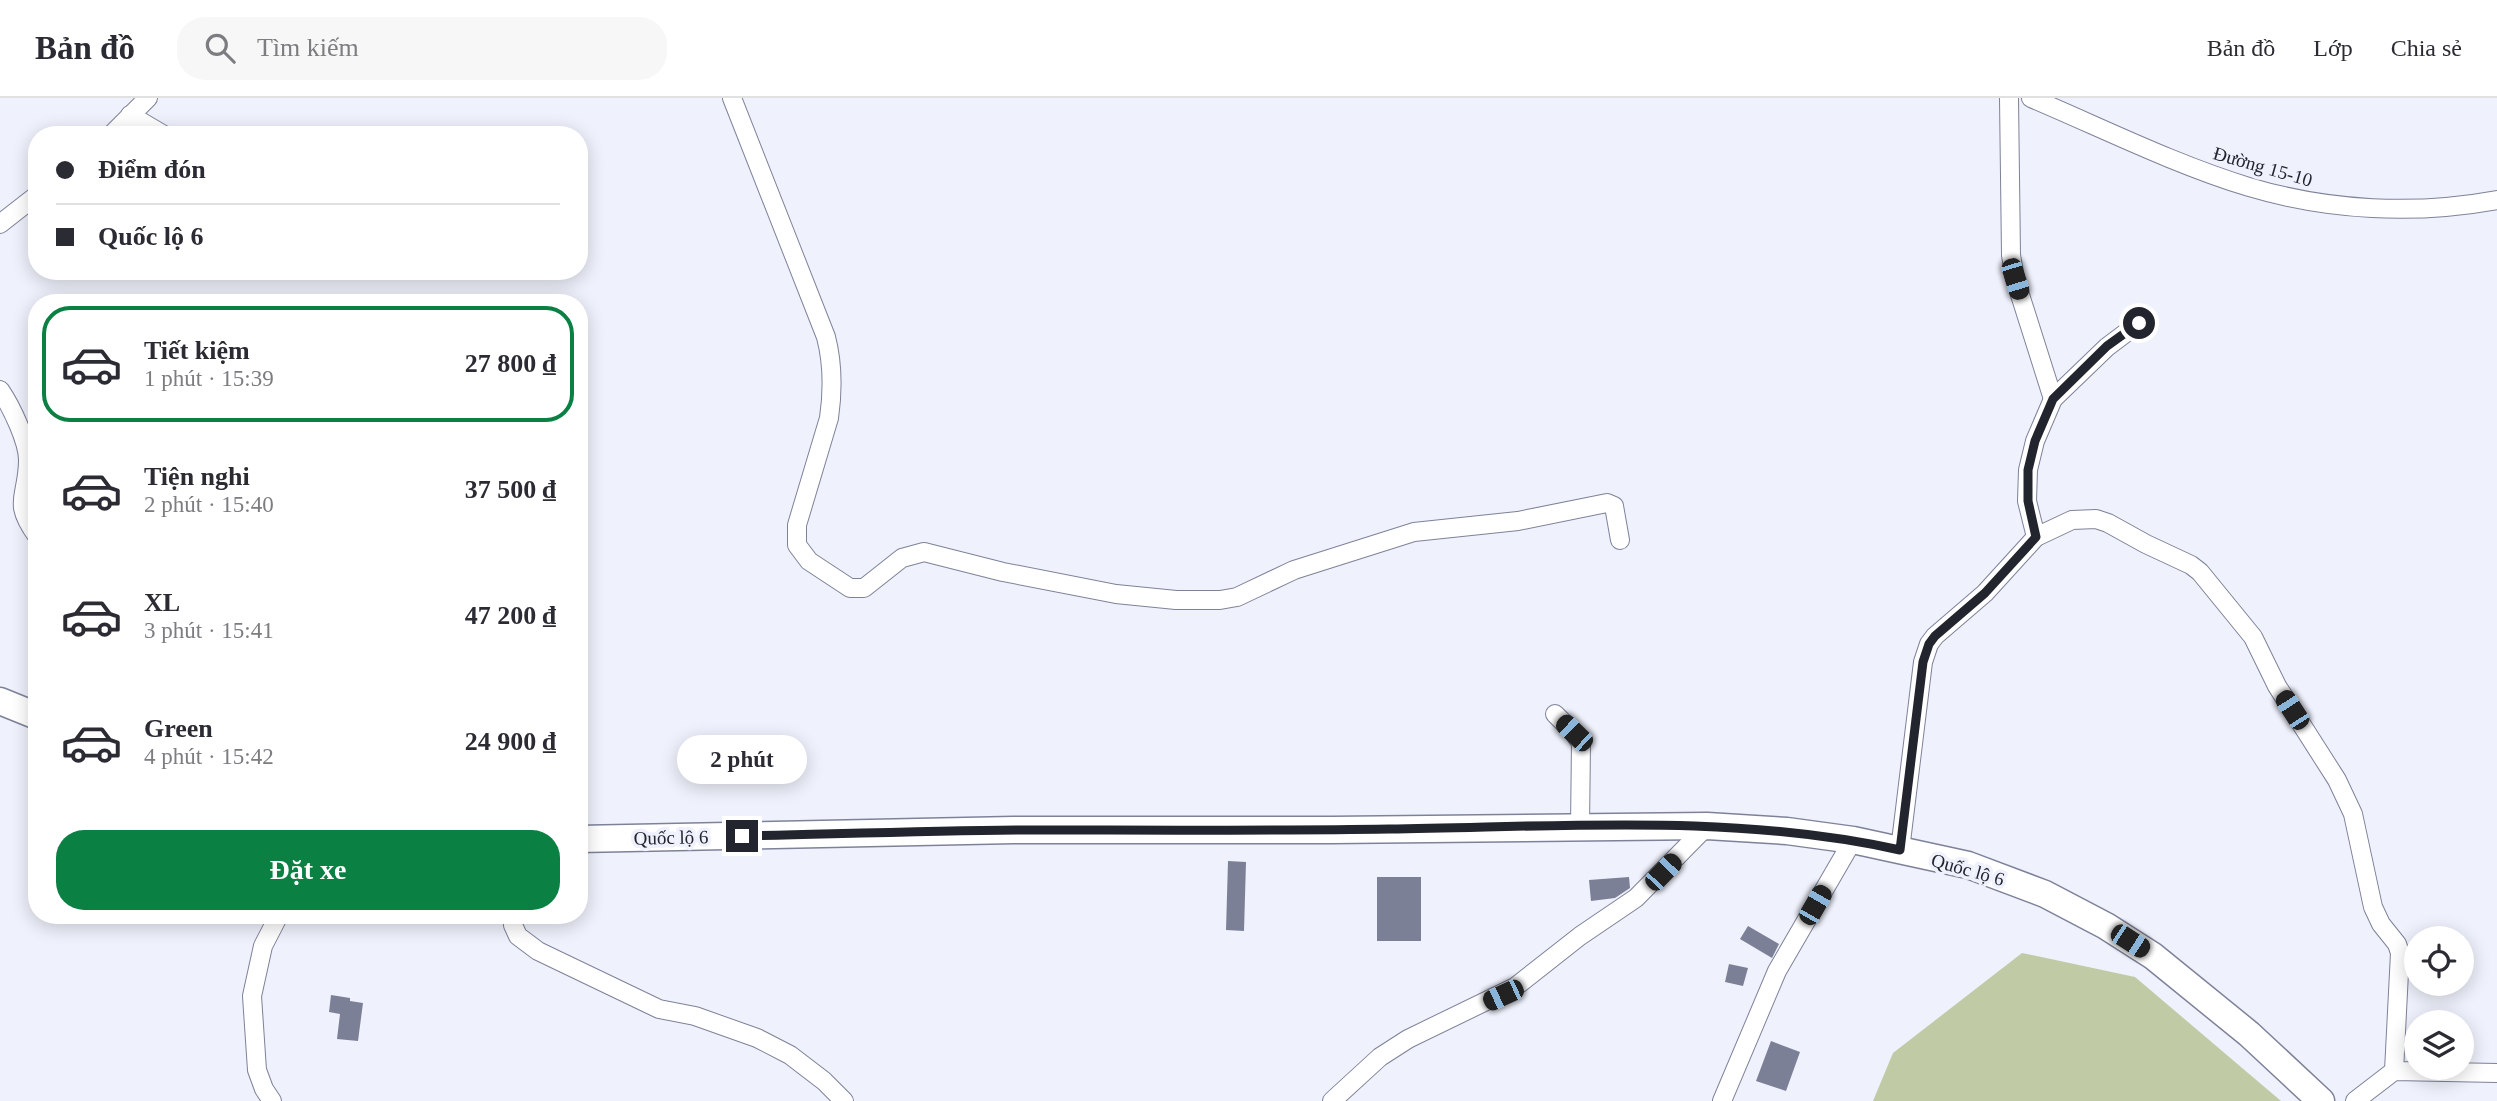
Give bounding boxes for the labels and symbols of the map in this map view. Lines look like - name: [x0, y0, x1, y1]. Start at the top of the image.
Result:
- street label: Đường 15-10: [2211, 142, 2315, 191]
- car: [1999, 256, 2032, 302]
- route start: [2123, 307, 2155, 339]
- car: [2272, 687, 2313, 733]
- car: [1552, 711, 1597, 755]
- callout: 2 phút: [677, 734, 807, 784]
- route end: [726, 820, 758, 852]
- street label: Quốc lộ 6: [633, 826, 709, 849]
- street label: Quốc lộ 6: [1929, 849, 2007, 890]
- car: [1641, 850, 1686, 894]
- car: [1796, 882, 1835, 928]
- car: [2107, 921, 2154, 961]
- car: [1480, 977, 1527, 1013]

